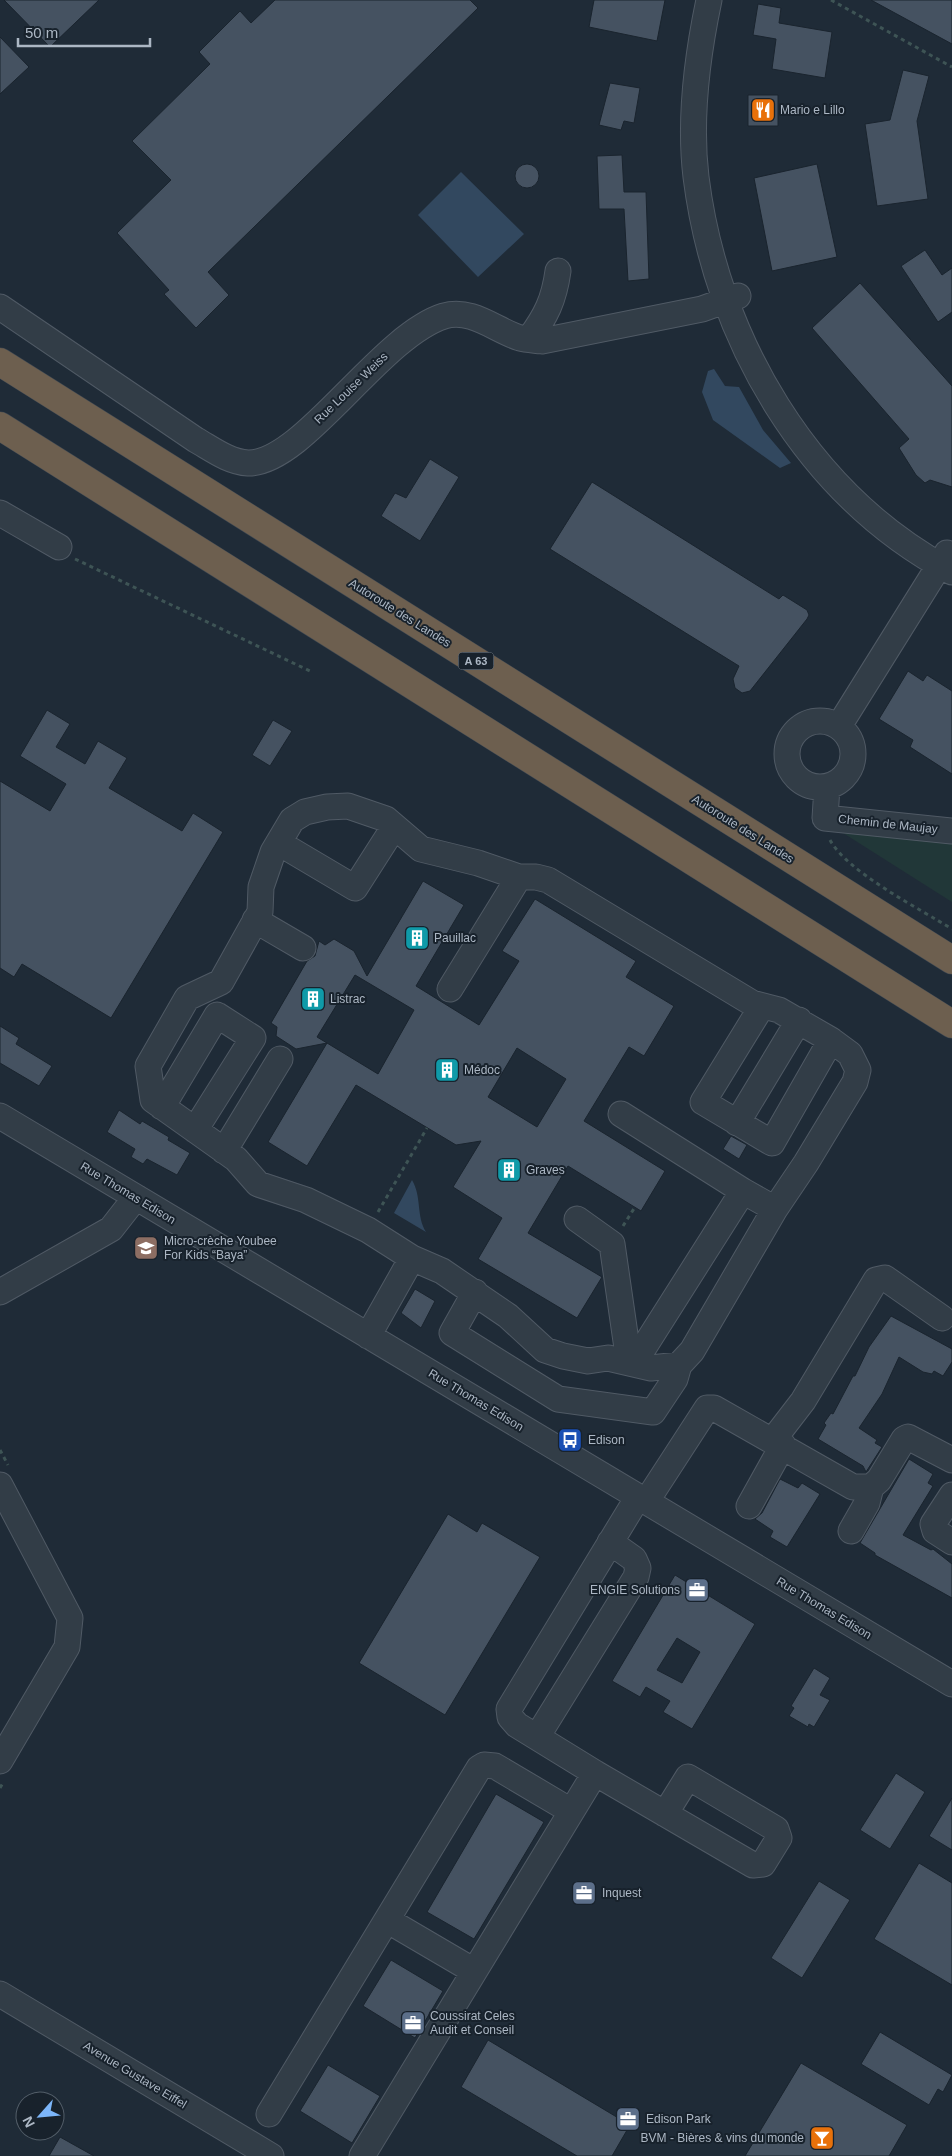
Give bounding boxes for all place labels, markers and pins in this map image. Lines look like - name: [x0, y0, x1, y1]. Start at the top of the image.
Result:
- restaurant icon: Mario e Lillo: [750, 97, 776, 123]
- place label: Mario e Lillo: [780, 103, 845, 117]
- building icon: Pauillac: [404, 925, 430, 951]
- place label: Pauillac: [434, 931, 476, 945]
- building icon: Listrac: [300, 986, 326, 1012]
- place label: Listrac: [330, 992, 365, 1006]
- building icon: Médoc: [434, 1057, 460, 1083]
- place label: Médoc: [464, 1063, 500, 1077]
- building icon: Graves: [496, 1157, 522, 1183]
- place label: Graves: [526, 1163, 565, 1177]
- place label: Micro-crèche Youbee For Kids “Baya”: [164, 1234, 277, 1262]
- school or university icon: Micro-crèche Youbee For Kids “Baya”: [133, 1235, 159, 1261]
- bus stop icon: Edison: [557, 1427, 583, 1453]
- place label: Edison: [588, 1433, 625, 1447]
- office icon: ENGIE Solutions: [684, 1577, 710, 1603]
- place label: ENGIE Solutions: [590, 1583, 680, 1597]
- office icon: Inquest: [571, 1880, 597, 1906]
- place label: Inquest: [602, 1886, 642, 1900]
- place label: Coussirat Celes Audit et Conseil: [430, 2009, 515, 2037]
- office icon: Coussirat Celes Audit et Conseil: [400, 2010, 426, 2036]
- office icon: Edison Park: [615, 2106, 641, 2132]
- place label: Edison Park: [646, 2112, 712, 2126]
- bar icon: BVM - Bières & vins du monde: [809, 2125, 835, 2151]
- place label: BVM - Bières & vins du monde: [641, 2131, 804, 2145]

